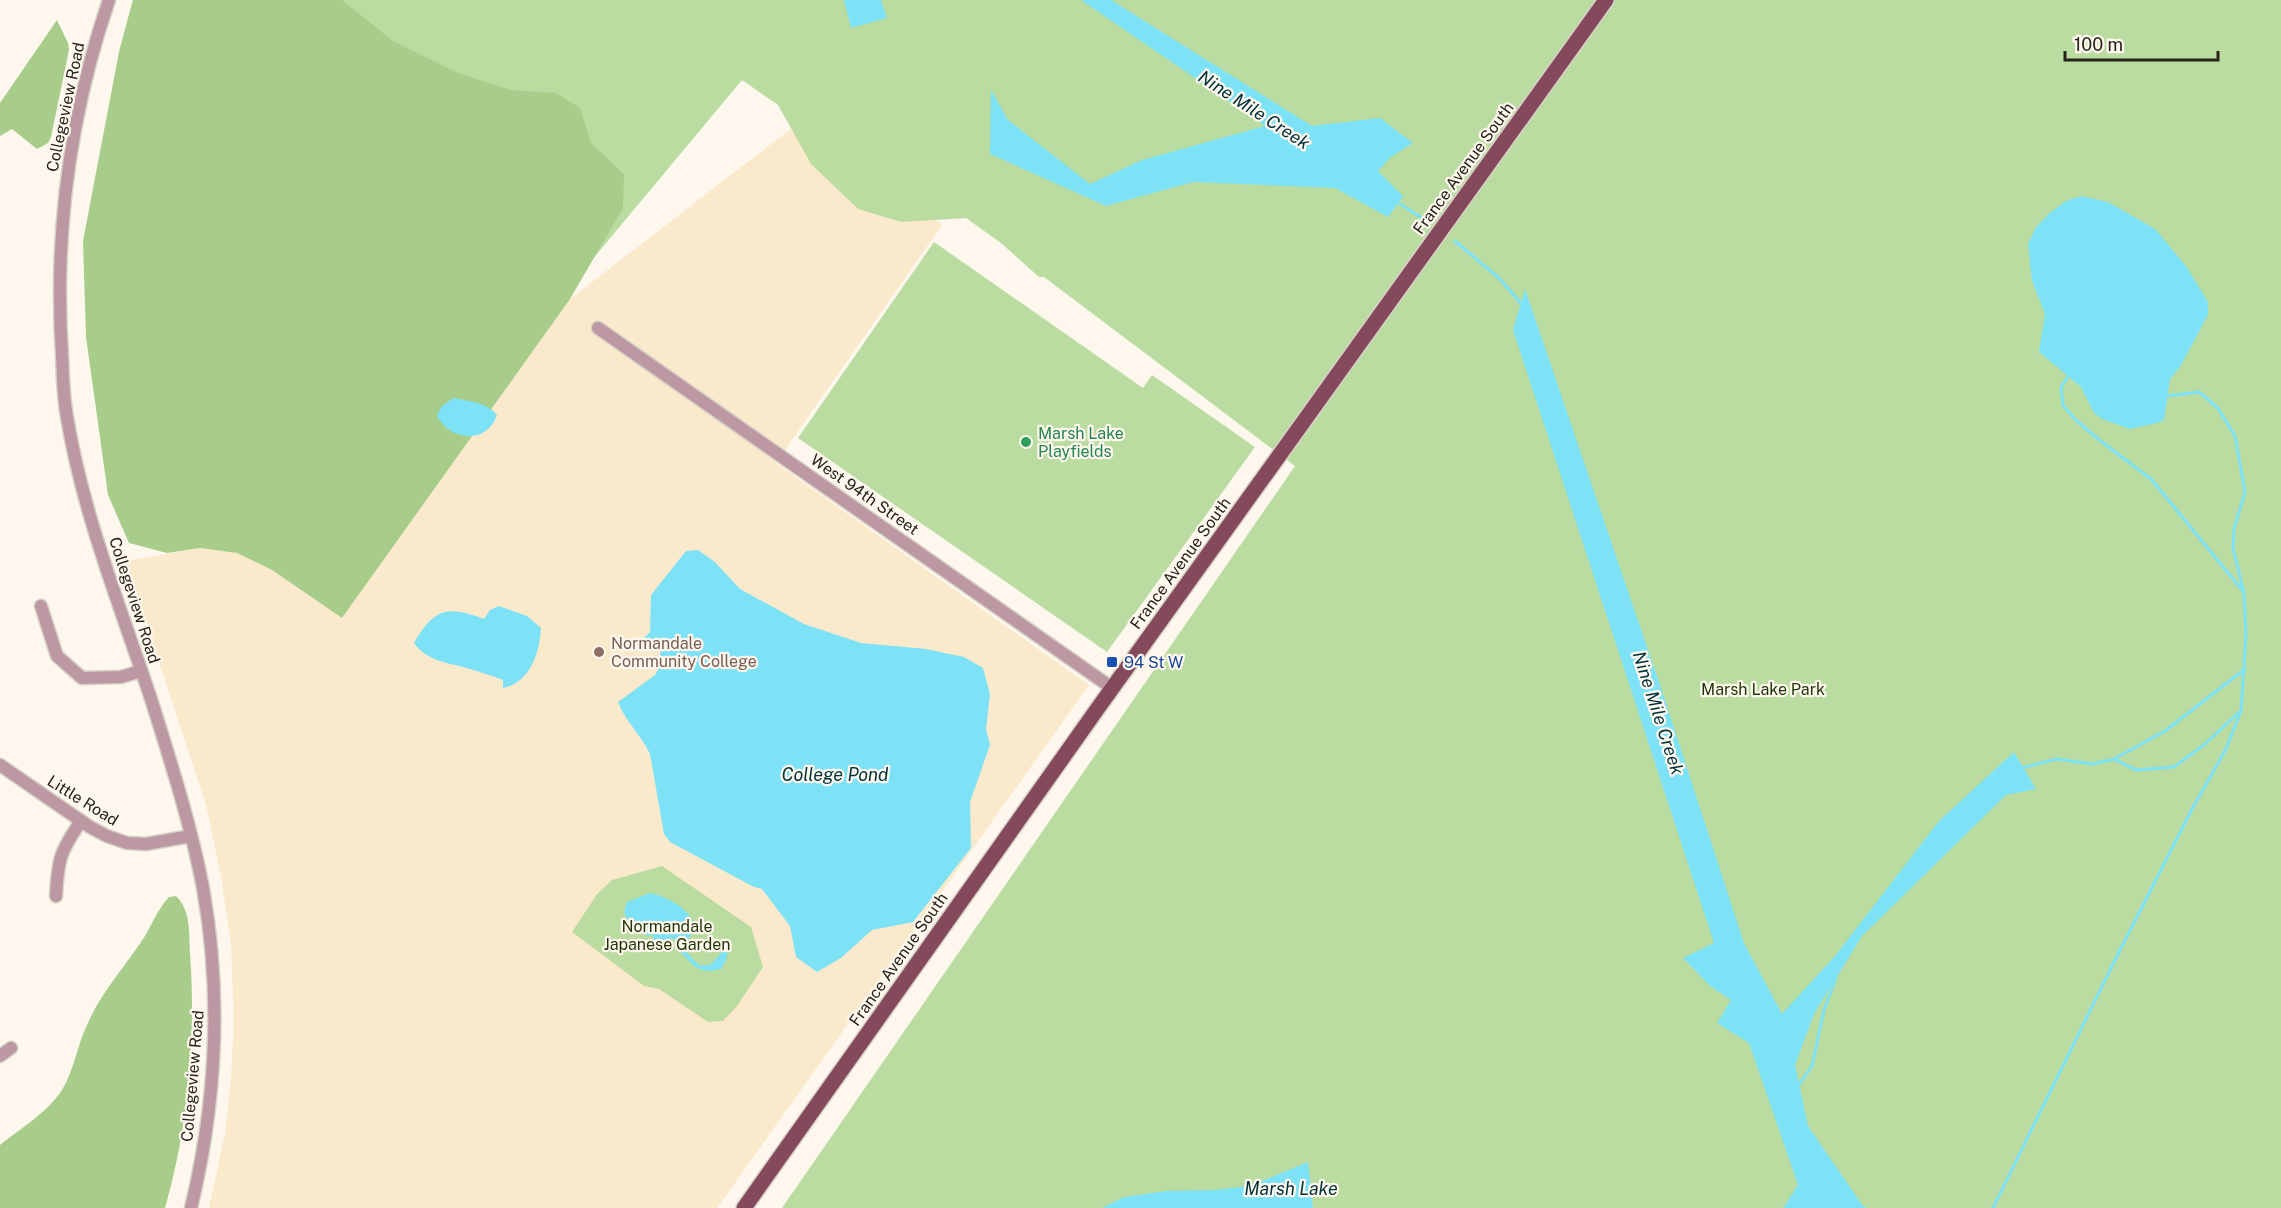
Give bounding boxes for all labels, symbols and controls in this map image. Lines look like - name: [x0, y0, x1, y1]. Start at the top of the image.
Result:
- scale bar: [2065, 24, 2218, 62]
- text: 100 m: [2074, 34, 2123, 55]
- street label: Collegeview Road: [42, 41, 88, 174]
- water label: Nine Mile Creek: [1195, 66, 1314, 154]
- street label: France Avenue South: [1409, 99, 1518, 238]
- place label: Marsh Lake Playfields: [1038, 424, 1124, 461]
- marker: Marsh Lake Playfields: [1019, 435, 1033, 449]
- street label: West 94th Street: [807, 450, 922, 539]
- street label: France Avenue South: [1126, 494, 1235, 633]
- street label: Collegeview Road: [105, 535, 164, 666]
- place label: Normandale Community College: [611, 634, 757, 671]
- marker: Normandale Community College: [592, 645, 606, 659]
- water label: Nine Mile Creek: [1629, 648, 1688, 777]
- place label: 94 St W: [1124, 653, 1183, 672]
- marker: 94 St W: [1105, 655, 1119, 669]
- park label: Marsh Lake Park: [1701, 680, 1825, 699]
- water label: College Pond: [782, 764, 889, 785]
- street label: Little Road: [44, 771, 122, 830]
- street label: France Avenue South: [845, 889, 952, 1030]
- park label: Normandale Japanese Garden: [603, 917, 731, 954]
- street label: Collegeview Road: [177, 1010, 208, 1143]
- water label: Marsh Lake: [1244, 1178, 1338, 1199]

